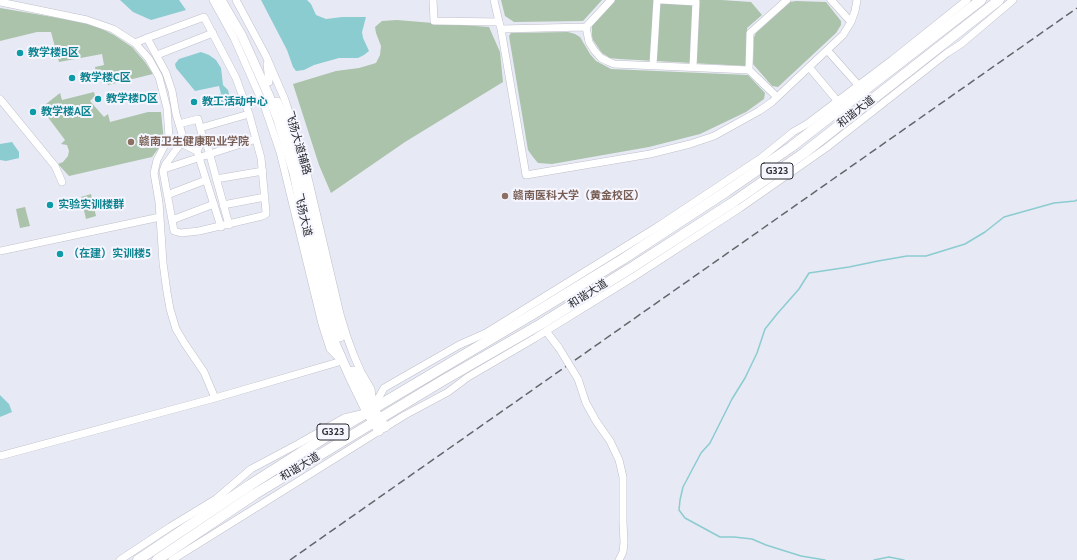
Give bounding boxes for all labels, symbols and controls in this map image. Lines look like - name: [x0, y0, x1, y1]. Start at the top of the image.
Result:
- place label: 教学楼B区: [28, 46, 79, 60]
- marker: 教学楼B区: [15, 48, 25, 58]
- place label: 教学楼C区: [80, 71, 131, 85]
- marker: 教学楼C区: [67, 73, 77, 83]
- place label: 教学楼D区: [106, 92, 158, 106]
- street label: 和谐大道: [835, 93, 877, 131]
- marker: 教学楼D区: [93, 94, 103, 104]
- place label: 教工活动中心: [202, 95, 268, 109]
- marker: 教工活动中心: [189, 97, 199, 107]
- place label: 教学楼A区: [41, 105, 92, 119]
- marker: 教学楼A区: [28, 107, 38, 117]
- street label: 飞扬大道辅路: [283, 109, 313, 177]
- place label: 赣南卫生健康职业学院: [139, 135, 249, 149]
- marker: 赣南卫生健康职业学院: [126, 137, 136, 147]
- road number: G323: [761, 163, 793, 179]
- place label: 赣南医科大学（黄金校区）: [513, 189, 645, 203]
- marker: 赣南医科大学（黄金校区）: [500, 191, 510, 201]
- street label: 飞扬大道: [292, 192, 314, 238]
- place label: 实验实训楼群: [58, 198, 124, 212]
- marker: 实验实训楼群: [45, 200, 55, 210]
- place label: （在建）实训楼5: [68, 247, 151, 261]
- marker: （在建）实训楼5: [55, 249, 65, 259]
- street label: 和谐大道: [566, 277, 610, 311]
- road number: G323: [317, 424, 349, 440]
- street label: 和谐大道: [278, 450, 322, 484]

